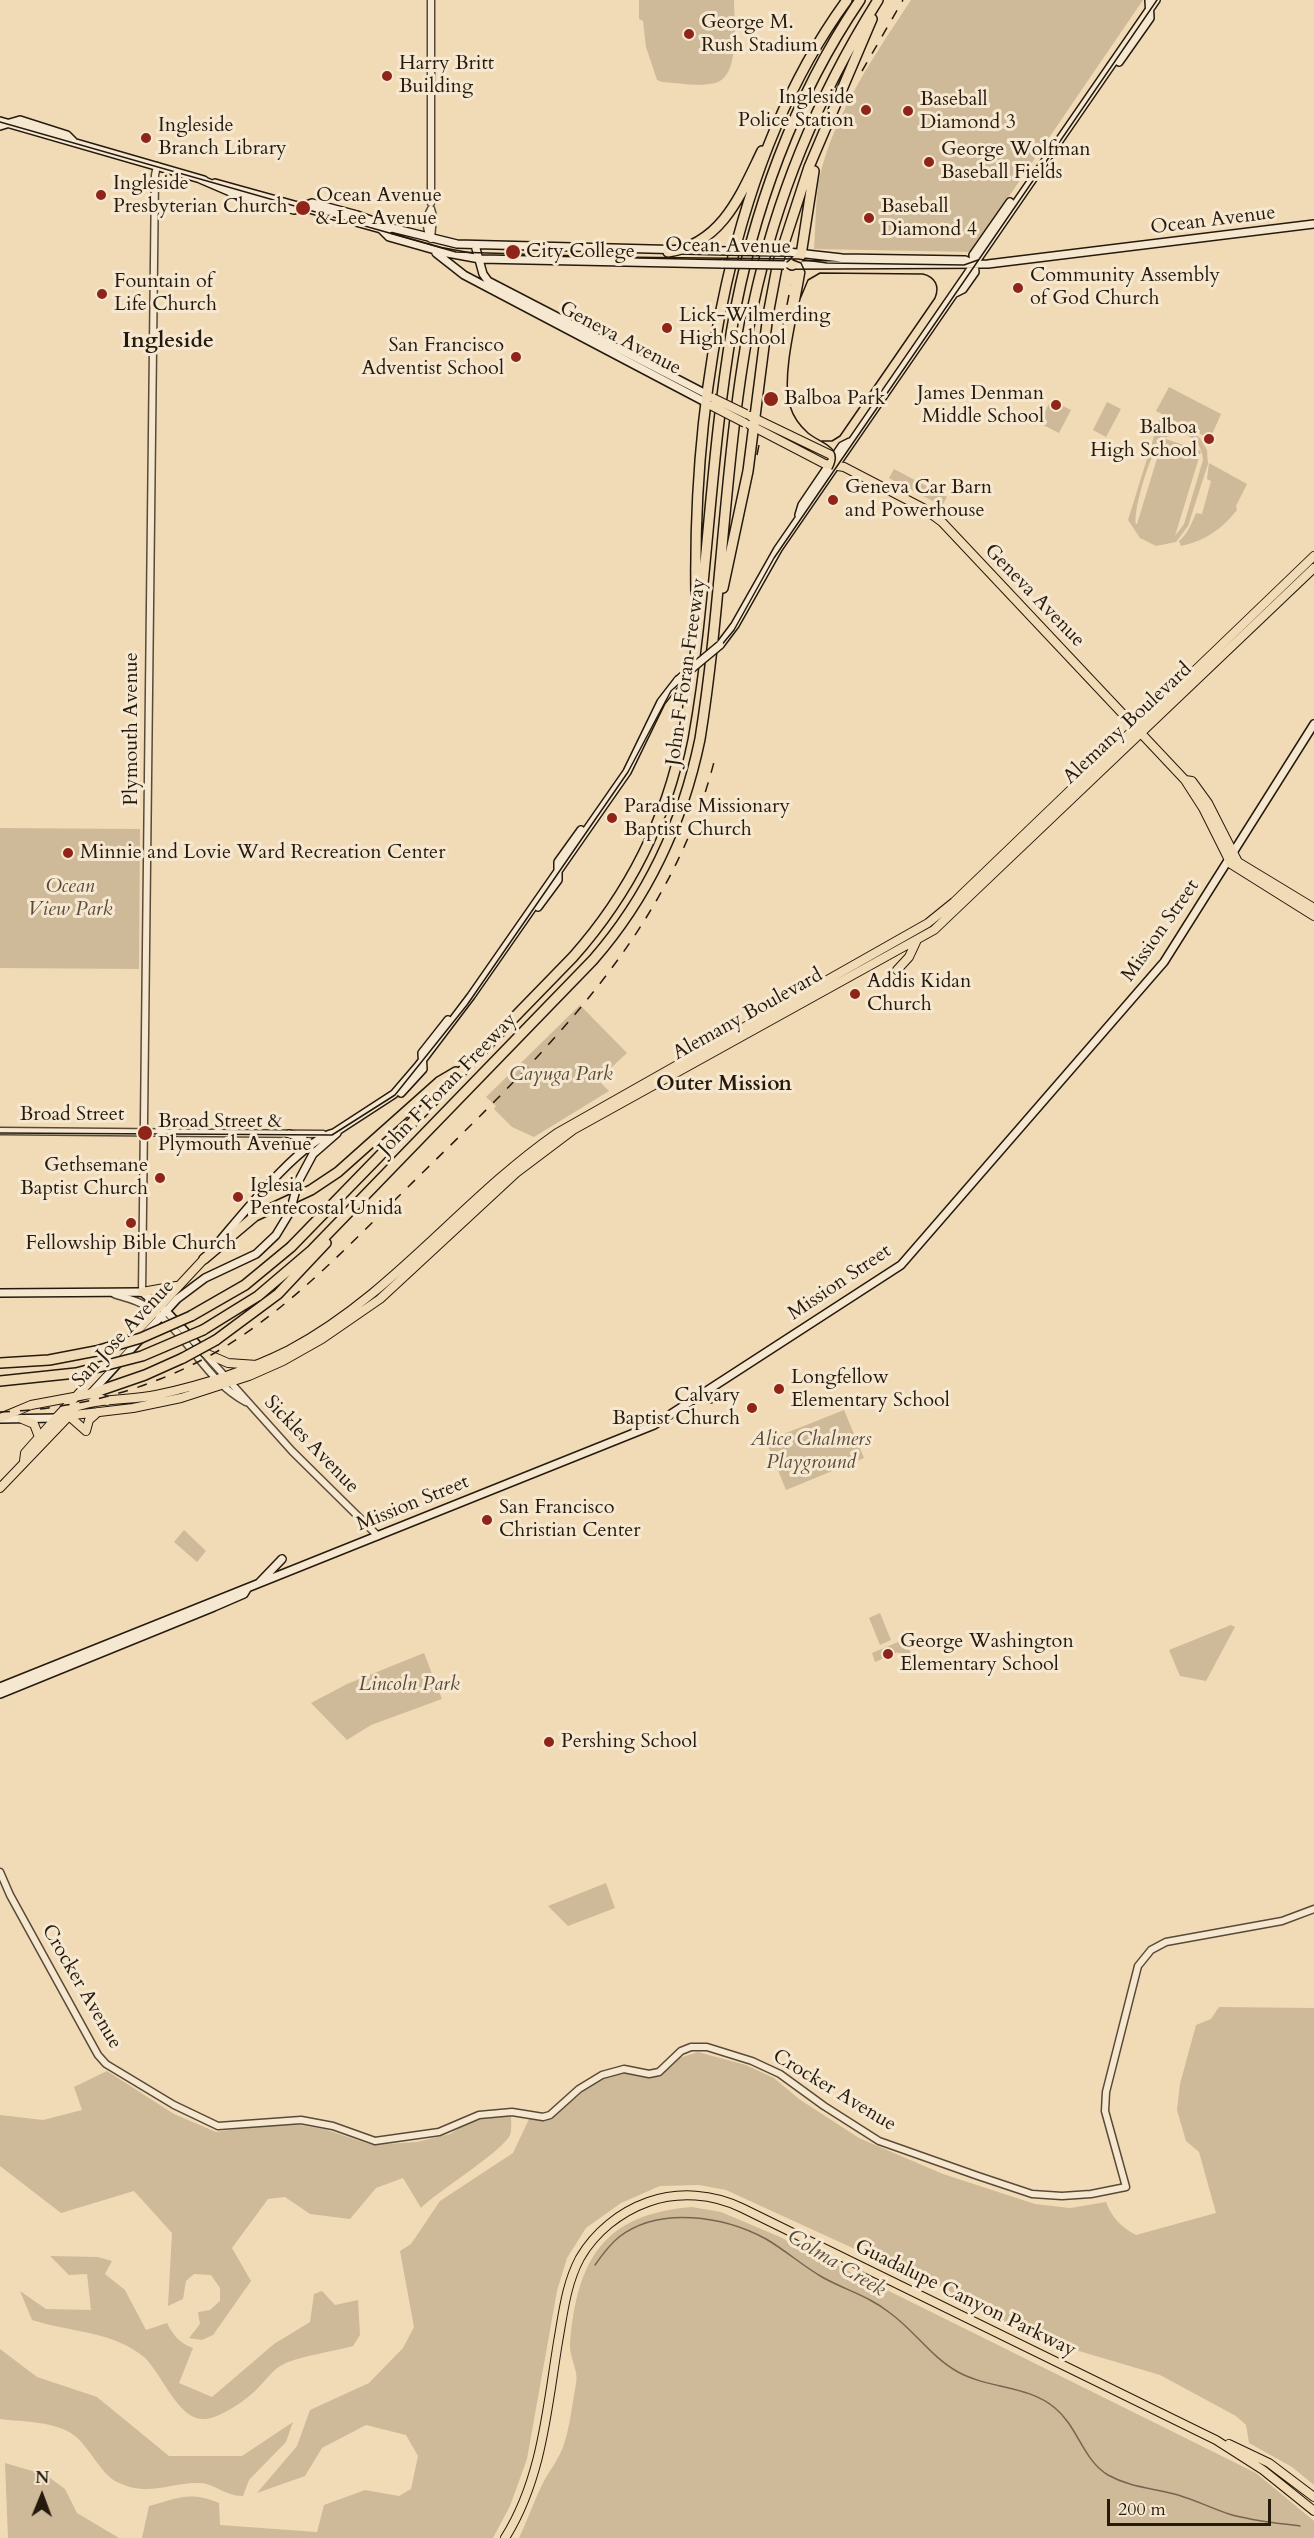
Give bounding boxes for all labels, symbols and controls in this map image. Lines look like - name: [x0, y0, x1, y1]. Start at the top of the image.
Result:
- place label: George M. Rush Stadium: [701, 11, 818, 58]
- marker: George M. Rush Stadium: [682, 27, 696, 41]
- place label: Harry Britt Building: [399, 52, 494, 99]
- marker: Harry Britt Building: [380, 69, 394, 83]
- place label: Ingleside Police Station: [738, 86, 854, 133]
- place label: Baseball Diamond 3: [920, 88, 1016, 135]
- marker: Ingleside Police Station: [859, 103, 873, 117]
- marker: Baseball Diamond 3: [901, 104, 915, 118]
- place label: Ingleside Branch Library: [158, 114, 287, 161]
- marker: Ingleside Branch Library: [139, 131, 153, 145]
- place label: George Wolfman Baseball Fields: [941, 138, 1091, 185]
- marker: George Wolfman Baseball Fields: [922, 155, 936, 169]
- place label: Ingleside Presbyterian Church: [113, 172, 288, 219]
- place label: Ocean Avenue & Lee Avenue: [316, 184, 442, 231]
- marker: Ingleside Presbyterian Church: [94, 188, 108, 202]
- place label: Baseball Diamond 4: [881, 195, 977, 242]
- marker: Ocean Avenue & Lee Avenue: [294, 199, 312, 217]
- street label: Ocean Avenue: [1149, 201, 1277, 241]
- marker: Baseball Diamond 4: [862, 211, 876, 225]
- street label: Ocean Avenue: [665, 234, 791, 260]
- place label: City College: [526, 240, 635, 264]
- marker: City College: [504, 243, 522, 261]
- place label: Community Assembly of God Church: [1030, 264, 1220, 311]
- place label: Fountain of Life Church: [114, 270, 217, 317]
- marker: Community Assembly of God Church: [1011, 281, 1025, 295]
- marker: Fountain of Life Church: [95, 287, 109, 301]
- street label: Geneva Avenue: [555, 297, 685, 381]
- place label: Lick-Wilmerding High School: [679, 304, 830, 351]
- marker: Lick-Wilmerding High School: [660, 321, 674, 335]
- district label: Ingleside: [122, 329, 214, 355]
- place label: San Francisco Adventist School: [361, 334, 504, 381]
- marker: San Francisco Adventist School: [509, 350, 523, 364]
- place label: James Denman Middle School: [917, 382, 1044, 429]
- place label: Balboa Park: [784, 387, 885, 411]
- marker: Balboa Park: [762, 390, 780, 408]
- marker: James Denman Middle School: [1049, 398, 1063, 412]
- place label: Balboa High School: [1090, 416, 1197, 463]
- marker: Balboa High School: [1202, 432, 1216, 446]
- place label: Geneva Car Barn and Powerhouse: [845, 476, 992, 523]
- marker: Geneva Car Barn and Powerhouse: [826, 493, 840, 507]
- street label: Geneva Avenue: [979, 539, 1089, 653]
- street label: John F Foran Freeway: [662, 577, 712, 767]
- street label: Plymouth Avenue: [120, 652, 144, 806]
- street label: Alemany Boulevard: [1059, 658, 1197, 790]
- place label: Paradise Missionary Baptist Church: [624, 795, 790, 842]
- marker: Paradise Missionary Baptist Church: [605, 811, 619, 825]
- place label: Minnie and Lovie Ward Recreation Center: [80, 841, 445, 865]
- marker: Minnie and Lovie Ward Recreation Center: [61, 846, 75, 860]
- park label: Ocean View Park: [28, 875, 112, 922]
- street label: Mission Street: [1117, 875, 1205, 987]
- street label: Alemany Boulevard: [669, 964, 827, 1066]
- place label: Addis Kidan Church: [867, 970, 971, 1017]
- marker: Addis Kidan Church: [848, 987, 862, 1001]
- street label: John F Foran Freeway: [374, 1009, 522, 1161]
- park label: Cayuga Park: [509, 1063, 613, 1087]
- district label: Outer Mission: [656, 1072, 792, 1098]
- street label: Broad Street: [20, 1103, 124, 1127]
- place label: Broad Street & Plymouth Avenue: [158, 1110, 312, 1157]
- marker: Broad Street & Plymouth Avenue: [136, 1124, 154, 1142]
- place label: Gethsemane Baptist Church: [20, 1154, 148, 1201]
- marker: Gethsemane Baptist Church: [153, 1171, 167, 1185]
- place label: Iglesia Pentecostal Unida: [250, 1174, 402, 1221]
- marker: Iglesia Pentecostal Unida: [231, 1190, 245, 1204]
- marker: Fellowship Bible Church: [124, 1216, 138, 1230]
- place label: Fellowship Bible Church: [26, 1232, 236, 1256]
- street label: Mission Street: [784, 1240, 896, 1326]
- street label: San Jose Avenue: [68, 1275, 180, 1393]
- place label: Longfellow Elementary School: [791, 1366, 950, 1413]
- marker: Longfellow Elementary School: [772, 1382, 786, 1396]
- place label: Calvary Baptist Church: [612, 1384, 740, 1431]
- street label: Sickles Avenue: [258, 1391, 364, 1499]
- marker: Calvary Baptist Church: [745, 1401, 759, 1415]
- park label: Alice Chalmers Playground: [750, 1428, 872, 1475]
- street label: Mission Street: [353, 1471, 473, 1537]
- place label: San Francisco Christian Center: [499, 1496, 641, 1543]
- marker: San Francisco Christian Center: [480, 1513, 494, 1527]
- place label: George Washington Elementary School: [900, 1630, 1074, 1677]
- marker: George Washington Elementary School: [881, 1647, 895, 1661]
- park label: Lincoln Park: [358, 1673, 460, 1697]
- place label: Pershing School: [561, 1730, 697, 1754]
- marker: Pershing School: [542, 1735, 556, 1749]
- street label: Crocker Avenue: [36, 1920, 126, 2054]
- street label: Crocker Avenue: [768, 2045, 900, 2137]
- water label: Colma Creek: [782, 2225, 890, 2303]
- street label: Guadalupe Canyon Parkway: [851, 2235, 1079, 2363]
- north arrow: [12, 2466, 72, 2526]
- text: N: [35, 2467, 49, 2489]
- scale bar: [1110, 2487, 1274, 2525]
- text: 200 m: [1118, 2497, 1166, 2522]

